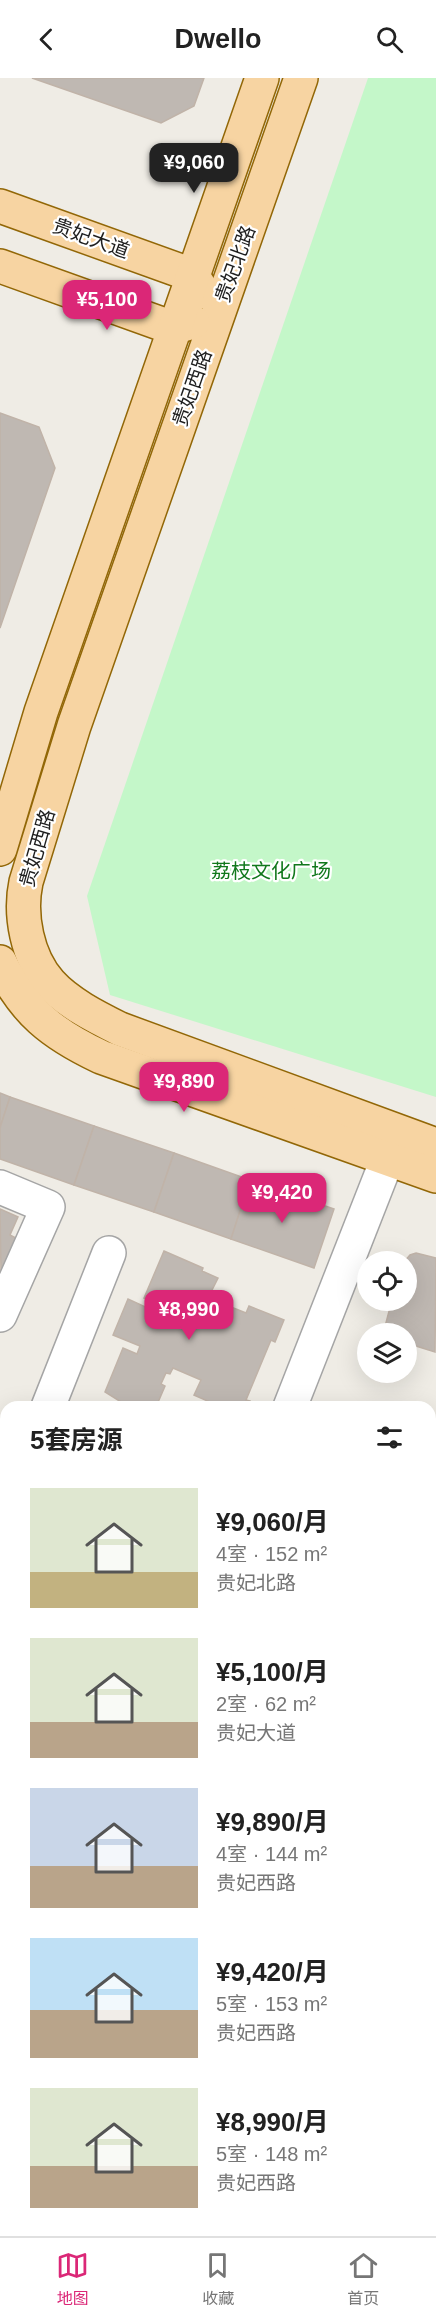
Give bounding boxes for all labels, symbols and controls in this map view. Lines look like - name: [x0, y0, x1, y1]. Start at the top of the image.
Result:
- icon: back: [30, 23, 63, 56]
- icon: search: [373, 23, 406, 56]
- text: Dwello: [174, 24, 262, 54]
- pin: ¥9,060: [145, 143, 243, 194]
- text: ¥9,060: [163, 151, 225, 173]
- street label: 贵妃大道: [50, 214, 132, 262]
- street label: 贵妃北路: [211, 223, 259, 305]
- pin: ¥5,100: [58, 280, 156, 331]
- text: ¥5,100: [76, 288, 138, 310]
- street label: 贵妃西路: [169, 347, 215, 429]
- street label: 贵妃西路: [15, 807, 59, 889]
- park label: 荔枝文化广场: [211, 860, 331, 882]
- pin: ¥9,890: [135, 1062, 233, 1113]
- text: ¥9,890: [153, 1070, 215, 1092]
- pin: ¥9,420: [233, 1173, 331, 1224]
- text: ¥9,420: [251, 1181, 313, 1203]
- map controls: [357, 1251, 417, 1383]
- button: locate: [357, 1251, 417, 1311]
- pin: ¥8,990: [140, 1290, 238, 1341]
- text: ¥8,990: [158, 1298, 220, 1320]
- button: layers: [357, 1323, 417, 1383]
- icon: filters: [373, 1421, 406, 1454]
- text: 5套房源: [30, 1425, 122, 1455]
- text: ¥9,060/月: [216, 1507, 329, 1537]
- icon: home: [78, 1512, 150, 1584]
- text: 4室 · 152 m²: [216, 1543, 327, 1565]
- text: 贵妃北路: [216, 1572, 296, 1594]
- text: ¥5,100/月: [216, 1657, 329, 1687]
- icon: home: [78, 1662, 150, 1734]
- text: 2室 · 62 m²: [216, 1693, 316, 1715]
- text: 贵妃大道: [216, 1722, 296, 1744]
- text: ¥9,890/月: [216, 1807, 329, 1837]
- icon: home: [78, 1812, 150, 1884]
- text: 4室 · 144 m²: [216, 1843, 327, 1865]
- text: 贵妃西路: [216, 1872, 296, 1894]
- text: ¥9,420/月: [216, 1957, 329, 1987]
- icon: home: [78, 1962, 150, 2034]
- text: 5室 · 153 m²: [216, 1993, 327, 2015]
- text: 贵妃西路: [216, 2022, 296, 2044]
- text: ¥8,990/月: [216, 2107, 329, 2137]
- icon: home: [78, 2112, 150, 2184]
- text: 5室 · 148 m²: [216, 2143, 327, 2165]
- text: 贵妃西路: [216, 2172, 296, 2194]
- tab: 地图: [56, 2249, 89, 2309]
- tab: 收藏: [201, 2249, 234, 2309]
- tab: 首页: [347, 2249, 380, 2309]

